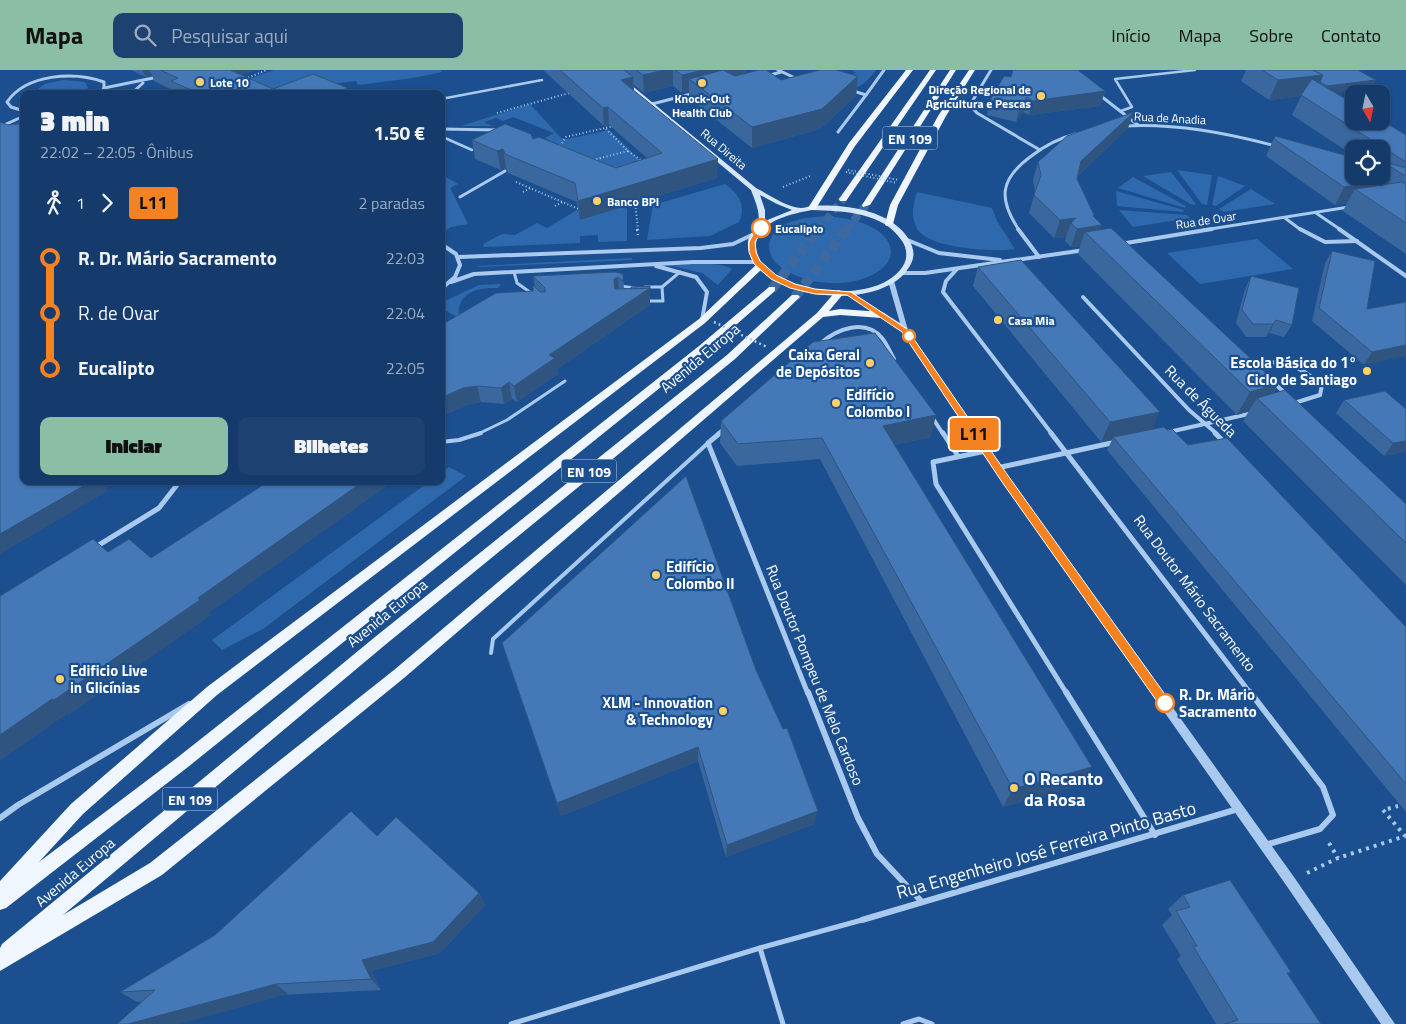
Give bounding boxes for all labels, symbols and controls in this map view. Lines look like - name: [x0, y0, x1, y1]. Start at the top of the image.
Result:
- search box: [113, 13, 463, 58]
- text: Mapa: [25, 17, 83, 53]
- icon: search: [131, 21, 159, 49]
- text: Pesquisar aqui: [171, 21, 288, 50]
- text: Início: [1111, 22, 1151, 49]
- text: Mapa: [1179, 22, 1221, 49]
- text: Sobre: [1249, 22, 1293, 49]
- text: Contato: [1321, 22, 1381, 49]
- place label: Lote 10: [210, 73, 249, 92]
- marker: Lote 10: [194, 76, 206, 88]
- marker: Knock-Out Health Club: [696, 77, 708, 89]
- place label: Direção Regional de Agricultura e Pescas: [926, 80, 1031, 113]
- north arrow: [1345, 85, 1390, 130]
- map controls: [1345, 85, 1390, 185]
- place label: Knock-Out Health Club: [672, 89, 733, 122]
- marker: Direção Regional de Agricultura e Pescas: [1035, 90, 1047, 102]
- text: 3 min: [40, 99, 110, 142]
- street label: Rua de Anadia: [1134, 107, 1206, 129]
- text: 1.50 €: [373, 118, 425, 147]
- street label: Rua Direita: [697, 124, 751, 174]
- road number: EN 109: [882, 126, 938, 150]
- text: 22:02 – 22:05 · Ônibus: [40, 140, 193, 164]
- button: locate: [1345, 140, 1390, 185]
- icon: walk: [40, 189, 68, 217]
- icon: forward: [93, 189, 121, 217]
- text: L11: [139, 189, 168, 216]
- text: 1: [76, 191, 85, 215]
- text: 2 paradas: [359, 191, 425, 215]
- place label: Banco BPI: [607, 192, 659, 211]
- marker: Banco BPI: [591, 195, 603, 207]
- street label: Rua de Ovar: [1174, 206, 1238, 234]
- marker: Eucalipto: [751, 218, 771, 238]
- place label: Eucalipto: [775, 219, 823, 238]
- text: R. Dr. Mário Sacramento: [78, 243, 277, 272]
- text: 22:03: [386, 246, 425, 270]
- text: R. de Ovar: [78, 298, 159, 327]
- text: 22:04: [386, 301, 425, 325]
- place label: Casa Mia: [1008, 311, 1055, 330]
- marker: Casa Mia: [992, 314, 1004, 326]
- street label: Avenida Europa: [655, 317, 745, 398]
- unlabelled marker: [902, 329, 916, 343]
- place label: Caixa Geral de Depósitos: [776, 343, 860, 383]
- place label: Escola Básica do 1° Ciclo de Santiago: [1230, 351, 1357, 391]
- text: Eucalipto: [78, 353, 155, 382]
- text: 22:05: [386, 356, 425, 380]
- marker: Caixa Geral de Depósitos: [864, 357, 876, 369]
- street label: Rua de Águeda: [1160, 360, 1243, 443]
- marker: Escola Básica do 1° Ciclo de Santiago: [1361, 365, 1373, 377]
- place label: Edifício Colombo I: [846, 383, 910, 423]
- marker: Edifício Colombo I: [830, 397, 842, 409]
- button: Iniciar: [40, 417, 228, 475]
- button: Bilhetes: [238, 417, 425, 475]
- line badge: L11: [945, 418, 1003, 450]
- text: L11: [960, 420, 988, 447]
- road number: EN 109: [562, 460, 616, 482]
- street label: Rua Doutor Mário Sacramento: [1128, 510, 1262, 676]
- place label: Edifício Colombo II: [666, 555, 735, 595]
- street label: Rua Doutor Pompeu de Melo Cardoso: [760, 561, 870, 789]
- marker: Edifício Colombo II: [650, 569, 662, 581]
- street label: Avenida Europa: [342, 573, 433, 653]
- place label: Edificio Live in Glicínias: [70, 659, 148, 699]
- marker: Edificio Live in Glicínias: [54, 673, 66, 685]
- place label: R. Dr. Mário Sacramento: [1179, 683, 1257, 723]
- place label: XLM - Innovation & Technology: [602, 691, 713, 731]
- marker: R. Dr. Mário Sacramento: [1155, 693, 1175, 713]
- marker: XLM - Innovation & Technology: [717, 705, 729, 717]
- place label: O Recanto da Rosa: [1024, 765, 1103, 813]
- marker: O Recanto da Rosa: [1008, 782, 1020, 794]
- road number: EN 109: [162, 788, 218, 811]
- street label: Rua Engenheiro José Ferreira Pinto Basto: [893, 794, 1199, 906]
- street label: Avenida Europa: [30, 831, 120, 912]

